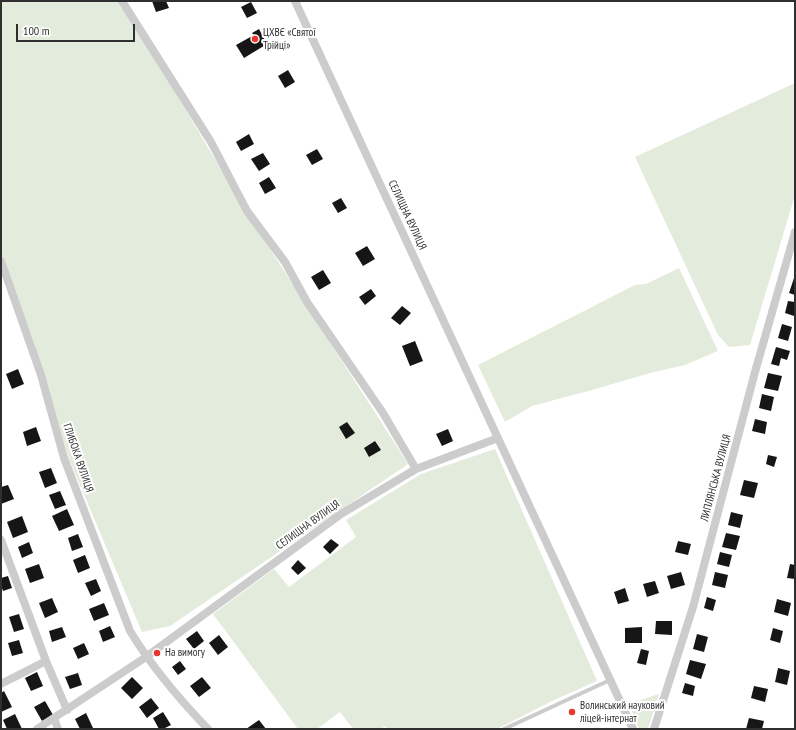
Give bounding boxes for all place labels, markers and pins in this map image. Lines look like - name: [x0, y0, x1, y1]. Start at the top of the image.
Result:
- place label: ЦХВЄ «Святої Трійці»: [263, 26, 316, 52]
- marker: ЦХВЄ «Святої Трійці»: [250, 34, 260, 44]
- place label: На вимогу: [165, 646, 205, 660]
- marker: На вимогу: [152, 648, 162, 658]
- place label: Волинський науковий ліцей-інтернат: [580, 699, 665, 725]
- marker: Волинський науковий ліцей-інтернат: [567, 707, 577, 717]

